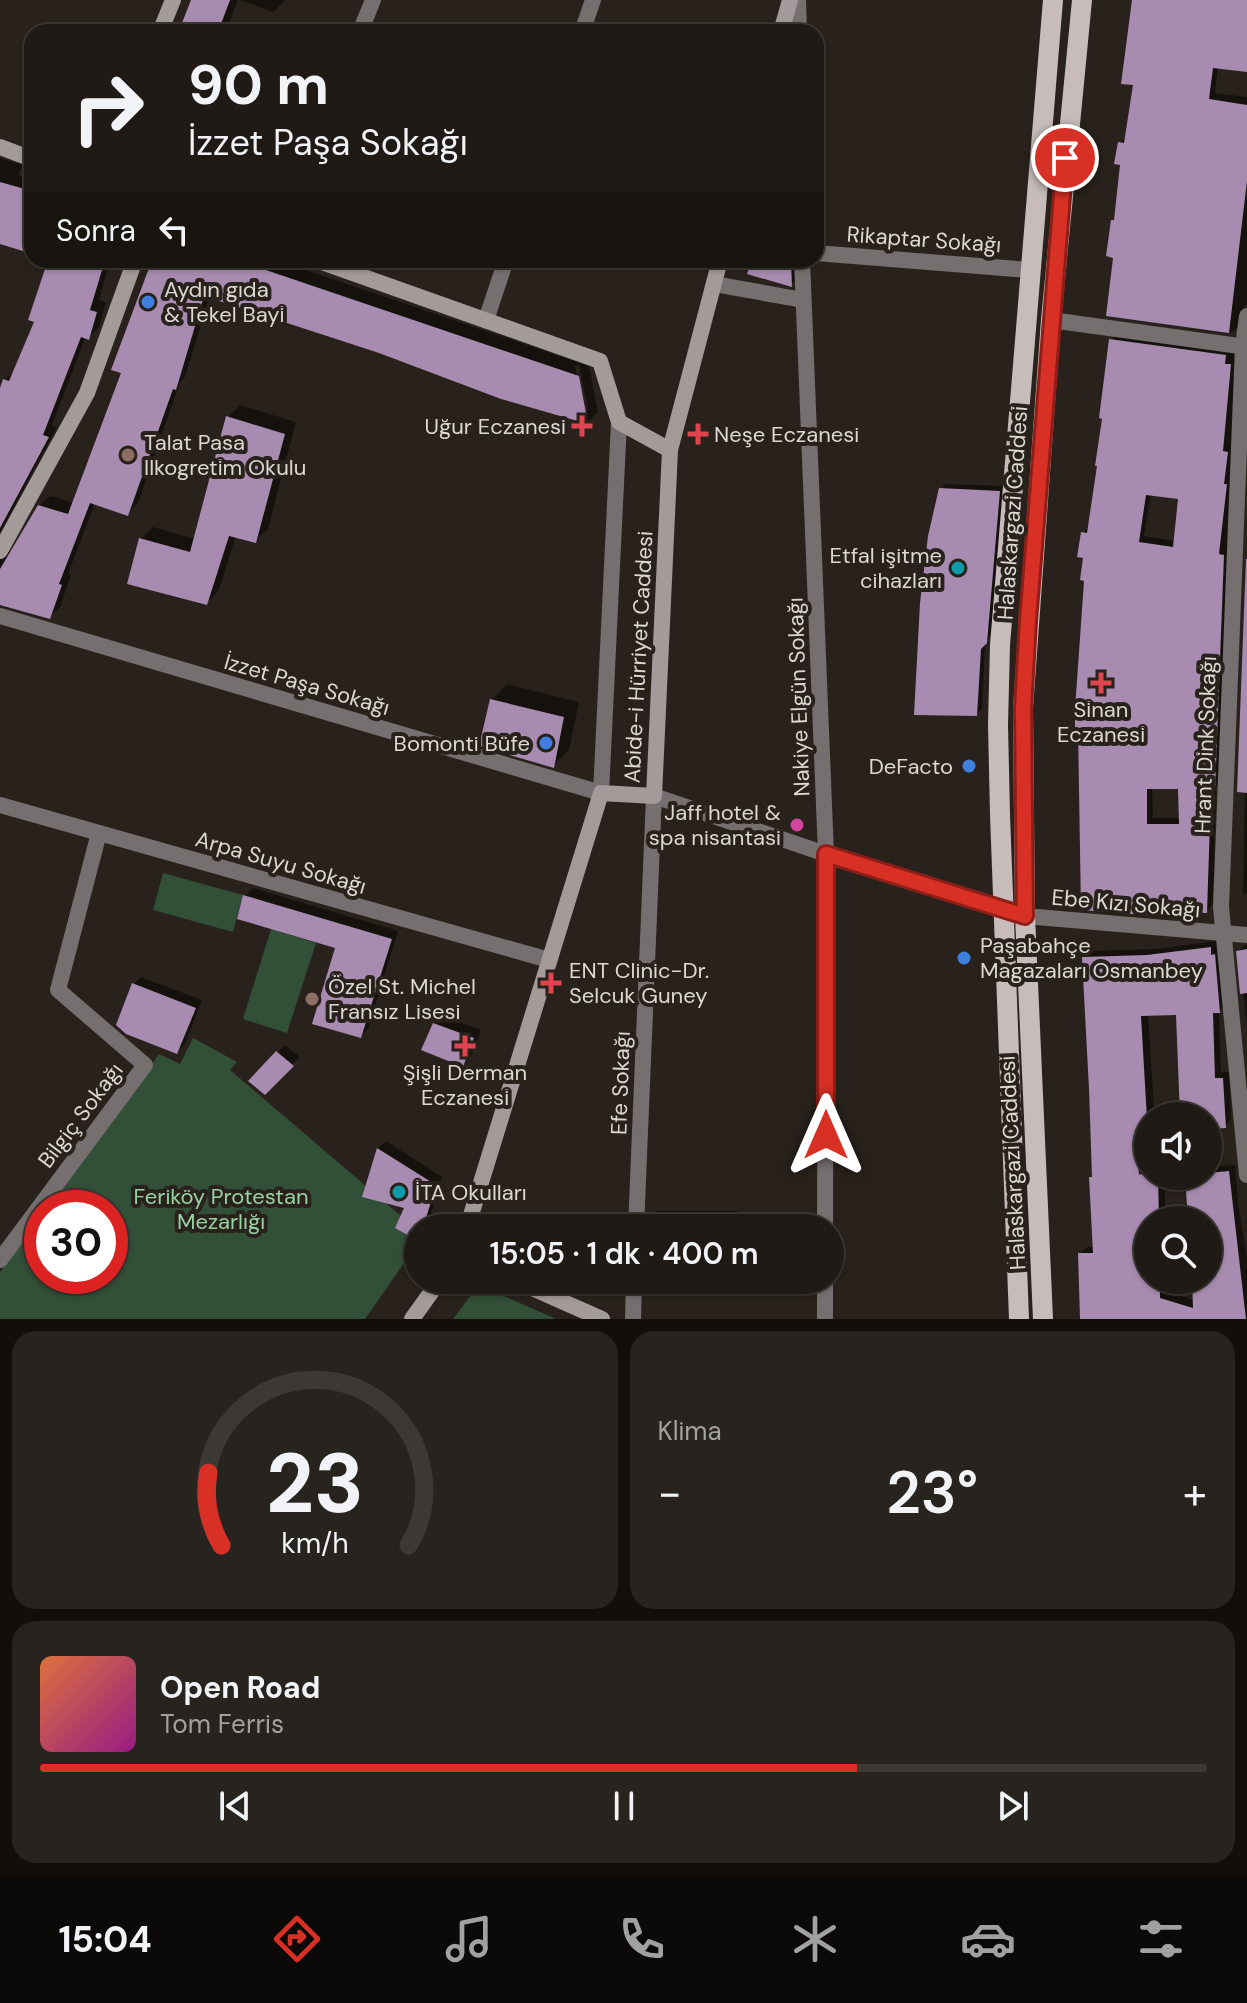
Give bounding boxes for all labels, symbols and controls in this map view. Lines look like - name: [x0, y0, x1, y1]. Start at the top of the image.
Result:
- text: 90 m: [188, 48, 329, 121]
- icon: right: [56, 56, 160, 160]
- text: İzzet Paşa Sokağı: [188, 119, 468, 166]
- pin: [1031, 124, 1099, 192]
- icon: arrive: [1043, 136, 1087, 180]
- icon: left: [152, 208, 196, 252]
- text: Sonra: [56, 211, 136, 250]
- street label: Rikaptar Sokağı: [846, 220, 1002, 259]
- place label: Aydın gıda & Tekel Bayi: [164, 275, 284, 329]
- marker: Aydın gıda & Tekel Bayi: [139, 293, 157, 311]
- street label: Halaskargazi Caddesi: [991, 405, 1034, 621]
- place label: Uğur Eczanesi: [425, 412, 566, 441]
- marker: Uğur Eczanesi: [573, 417, 591, 435]
- place label: Neşe Eczanesi: [714, 420, 859, 449]
- marker: Neşe Eczanesi: [689, 425, 707, 443]
- place label: Talat Pasa Ilkogretim Okulu: [144, 428, 306, 482]
- marker: Talat Pasa Ilkogretim Okulu: [119, 446, 137, 464]
- street label: Abide-i Hürriyet Caddesi: [617, 530, 660, 784]
- place label: Etfal işitme cihazları: [830, 541, 942, 595]
- marker: Etfal işitme cihazları: [949, 559, 967, 577]
- street label: Nakiye Elgün Sokağı: [781, 597, 816, 797]
- street label: İzzet Paşa Sokağı: [221, 647, 393, 722]
- street label: Hrant Dink Sokağı: [1188, 656, 1223, 834]
- marker: Sinan Eczanesi: [1092, 674, 1110, 692]
- place label: Sinan Eczanesi: [1057, 695, 1145, 749]
- place label: Bomonti Büfe: [394, 729, 530, 758]
- marker: Bomonti Büfe: [537, 734, 555, 752]
- place label: DeFacto: [869, 752, 953, 781]
- marker: DeFacto: [960, 757, 978, 775]
- place label: Jaff hotel & spa nisantasi: [649, 798, 781, 852]
- marker: Jaff hotel & spa nisantasi: [788, 816, 806, 834]
- street label: Arpa Suyu Sokağı: [192, 824, 370, 901]
- street label: Ebe Kızı Sokağı: [1050, 883, 1201, 924]
- place label: Paşabahçe Magazaları Osmanbey: [980, 931, 1203, 985]
- marker: Paşabahçe Magazaları Osmanbey: [955, 949, 973, 967]
- place label: ENT Clinic-Dr. Selcuk Guney: [569, 956, 709, 1010]
- place label: Özel St. Michel Fransız Lisesi: [328, 972, 476, 1026]
- marker: ENT Clinic-Dr. Selcuk Guney: [540, 972, 562, 994]
- marker: Özel St. Michel Fransız Lisesi: [303, 990, 321, 1008]
- street label: Efe Sokağı: [604, 1031, 637, 1135]
- marker: Şişli Derman Eczanesi: [456, 1037, 474, 1055]
- street label: Halaskargazi Caddesi: [992, 1055, 1033, 1271]
- street label: Bilgiç Sokağı: [31, 1057, 129, 1174]
- place label: Şişli Derman Eczanesi: [403, 1058, 527, 1112]
- position arrow: [784, 1093, 868, 1177]
- map controls: [1134, 1102, 1222, 1294]
- button: sound: [1134, 1102, 1222, 1190]
- place label: İTA Okulları: [415, 1178, 527, 1207]
- park label: Feriköy Protestan Mezarlığı: [133, 1182, 309, 1236]
- marker: İTA Okulları: [390, 1183, 408, 1201]
- speed limit sign: 30: [24, 1190, 128, 1294]
- button: search: [1134, 1206, 1222, 1294]
- text: 15:05 · 1 dk · 400 m: [489, 1234, 759, 1273]
- text: Klima: [658, 1414, 722, 1448]
- text: 23: [266, 1429, 364, 1538]
- text: 23°: [886, 1453, 978, 1532]
- text: −: [658, 1464, 682, 1522]
- text: +: [1183, 1464, 1207, 1522]
- text: km/h: [281, 1525, 349, 1562]
- text: Open Road: [160, 1668, 320, 1707]
- text: Tom Ferris: [160, 1707, 284, 1741]
- icon: previous: [213, 1784, 257, 1828]
- icon: pause: [602, 1784, 646, 1828]
- icon: next: [991, 1784, 1035, 1828]
- icon: directions: [269, 1911, 325, 1967]
- icon: music: [441, 1911, 497, 1967]
- icon: phone: [614, 1911, 670, 1967]
- icon: climate: [787, 1911, 843, 1967]
- icon: car: [960, 1911, 1016, 1967]
- icon: filters: [1133, 1911, 1189, 1967]
- text: 15:04: [58, 1916, 152, 1963]

